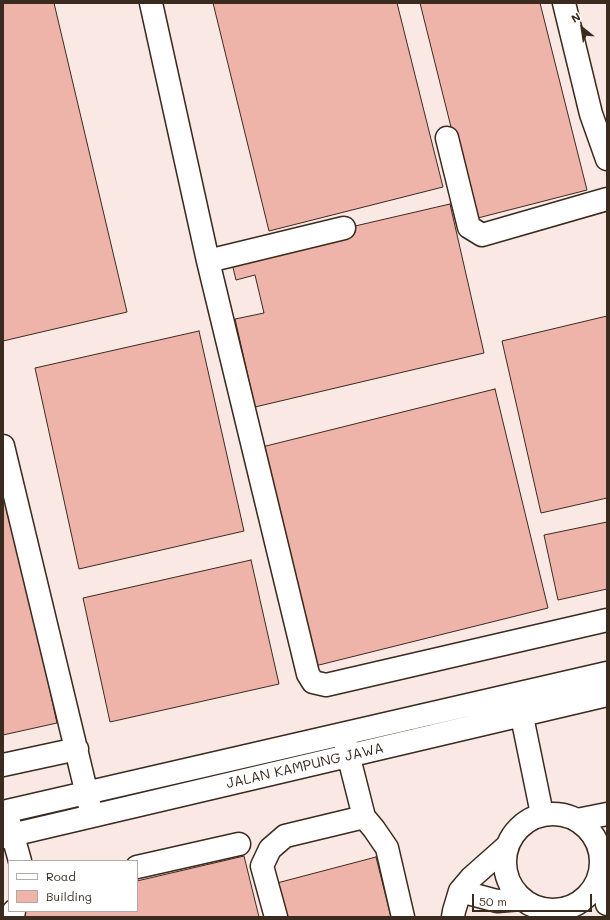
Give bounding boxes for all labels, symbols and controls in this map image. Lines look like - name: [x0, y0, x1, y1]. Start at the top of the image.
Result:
- north arrow: [562, 8, 602, 48]
- text: N: [568, 9, 583, 26]
- street label: JALAN KAMPUNG JAWA: [225, 740, 385, 792]
- legend: [8, 860, 138, 912]
- text: Road: [46, 868, 76, 884]
- scale bar: [474, 886, 594, 912]
- text: Building: [46, 888, 92, 904]
- text: 50 m: [479, 893, 507, 909]

